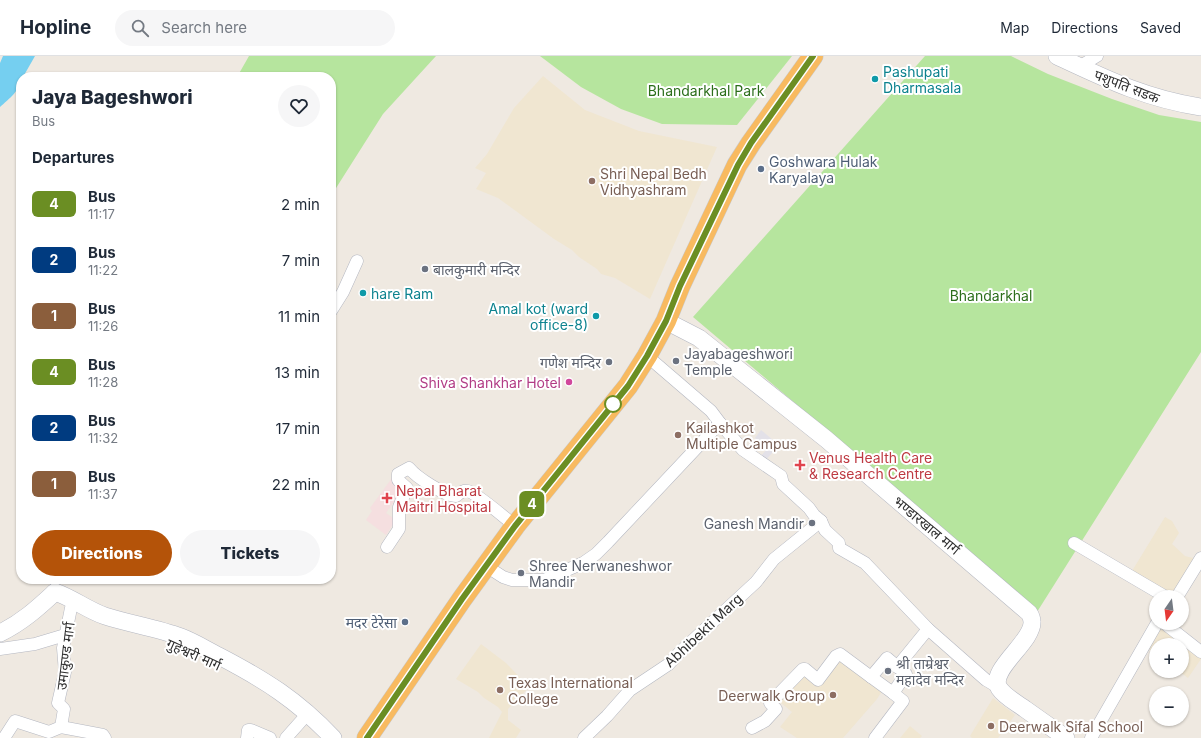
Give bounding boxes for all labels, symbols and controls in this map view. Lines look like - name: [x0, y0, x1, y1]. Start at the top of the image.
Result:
- search box: [115, 10, 395, 46]
- text: Hopline: [20, 16, 91, 39]
- icon: search: [129, 17, 151, 39]
- text: Search here: [161, 18, 247, 37]
- text: Map: [1000, 19, 1029, 36]
- text: Directions: [1051, 19, 1118, 36]
- text: Saved: [1140, 19, 1181, 36]
- place label: Pashupati Dharmasala: [883, 63, 961, 96]
- street label: पशुपति सडक: [1091, 66, 1162, 108]
- marker: Pashupati Dharmasala: [870, 74, 880, 84]
- park label: Bhandarkhal Park: [648, 82, 765, 99]
- button: heart: [278, 85, 320, 127]
- text: Jaya Bageshwori: [32, 86, 193, 109]
- text: Bus: [32, 113, 55, 129]
- text: Departures: [32, 148, 114, 167]
- place label: Goshwara Hulak Karyalaya: [769, 153, 878, 186]
- marker: Goshwara Hulak Karyalaya: [756, 164, 766, 174]
- place label: Shri Nepal Bedh Vidhyashram: [600, 165, 707, 198]
- marker: Shri Nepal Bedh Vidhyashram: [587, 176, 597, 186]
- text: Bus: [88, 187, 116, 206]
- text: 4: [49, 195, 59, 212]
- text: 2 min: [281, 195, 320, 214]
- text: 11:17: [88, 206, 115, 222]
- text: Bus: [88, 243, 116, 262]
- text: 2: [50, 251, 58, 268]
- text: 7 min: [282, 251, 320, 270]
- place label: बालकुमारी मन्दिर: [433, 261, 520, 280]
- text: 11:22: [88, 262, 118, 278]
- marker: बालकुमारी मन्दिर: [420, 264, 430, 274]
- place label: hare Ram: [371, 285, 433, 302]
- park label: Bhandarkhal: [950, 287, 1032, 304]
- marker: hare Ram: [358, 288, 368, 298]
- text: Bus: [88, 299, 116, 318]
- place label: Amal kot (ward office-8): [489, 300, 588, 333]
- text: 1: [51, 307, 57, 324]
- text: 11 min: [278, 307, 320, 326]
- marker: Amal kot (ward office-8): [591, 311, 601, 321]
- text: 11:26: [88, 318, 118, 334]
- place label: Jayabageshwori Temple: [684, 345, 793, 378]
- place label: गणेश मन्दिर: [540, 354, 601, 371]
- text: Bus: [88, 355, 116, 374]
- marker: Jayabageshwori Temple: [671, 356, 681, 366]
- marker: गणेश मन्दिर: [604, 357, 614, 367]
- text: 4: [49, 363, 59, 380]
- text: 13 min: [275, 363, 320, 382]
- text: 11:28: [88, 374, 118, 390]
- place label: Shiva Shankhar Hotel: [420, 374, 561, 391]
- marker: Shiva Shankhar Hotel: [564, 377, 574, 387]
- unlabelled marker: [604, 395, 622, 413]
- text: Bus: [88, 411, 116, 430]
- text: 2: [50, 419, 58, 436]
- text: 17 min: [276, 419, 320, 438]
- place label: Kailashkot Multiple Campus: [686, 419, 797, 452]
- text: 11:32: [88, 430, 118, 446]
- marker: Kailashkot Multiple Campus: [673, 430, 683, 440]
- place label: Venus Health Care & Research Centre: [809, 449, 932, 482]
- marker: Venus Health Care & Research Centre: [794, 459, 806, 471]
- text: Bus: [88, 467, 116, 486]
- text: 1: [51, 475, 57, 492]
- text: 22 min: [272, 475, 320, 494]
- place label: Nepal Bharat Maitri Hospital: [396, 482, 491, 515]
- text: 11:37: [88, 486, 118, 502]
- line badge: 4: [519, 491, 545, 517]
- marker: Nepal Bharat Maitri Hospital: [381, 492, 393, 504]
- street label: भण्डारखाल मार्ग: [890, 492, 965, 558]
- text: 4: [527, 495, 537, 512]
- place label: Ganesh Mandir: [704, 515, 804, 532]
- marker: Ganesh Mandir: [807, 518, 817, 528]
- button: Directions: [32, 530, 172, 576]
- button: Tickets: [180, 530, 320, 576]
- place label: Shree Nerwaneshwor Mandir: [529, 557, 672, 590]
- marker: Shree Nerwaneshwor Mandir: [516, 568, 526, 578]
- street label: Abhibekti Marg: [661, 590, 745, 670]
- north arrow: [1149, 590, 1189, 630]
- map controls: [1149, 590, 1189, 726]
- place label: मदर टेरेसा: [346, 614, 397, 631]
- marker: मदर टेरेसा: [400, 617, 410, 627]
- street label: उमाकुण्ड मार्ग: [52, 620, 80, 691]
- street label: गुहेश्वरी मार्ग: [163, 634, 225, 676]
- button: +: [1149, 638, 1189, 678]
- place label: श्री ताम्रेश्वर महादेव मन्दिर: [896, 655, 964, 688]
- marker: श्री ताम्रेश्वर महादेव मन्दिर: [883, 666, 893, 676]
- place label: Texas International College: [508, 674, 633, 707]
- marker: Texas International College: [495, 685, 505, 695]
- button: −: [1149, 686, 1189, 726]
- place label: Deerwalk Group: [718, 687, 825, 704]
- marker: Deerwalk Group: [828, 690, 838, 700]
- place label: Deerwalk Sifal School: [999, 718, 1143, 735]
- marker: Deerwalk Sifal School: [986, 721, 996, 731]

